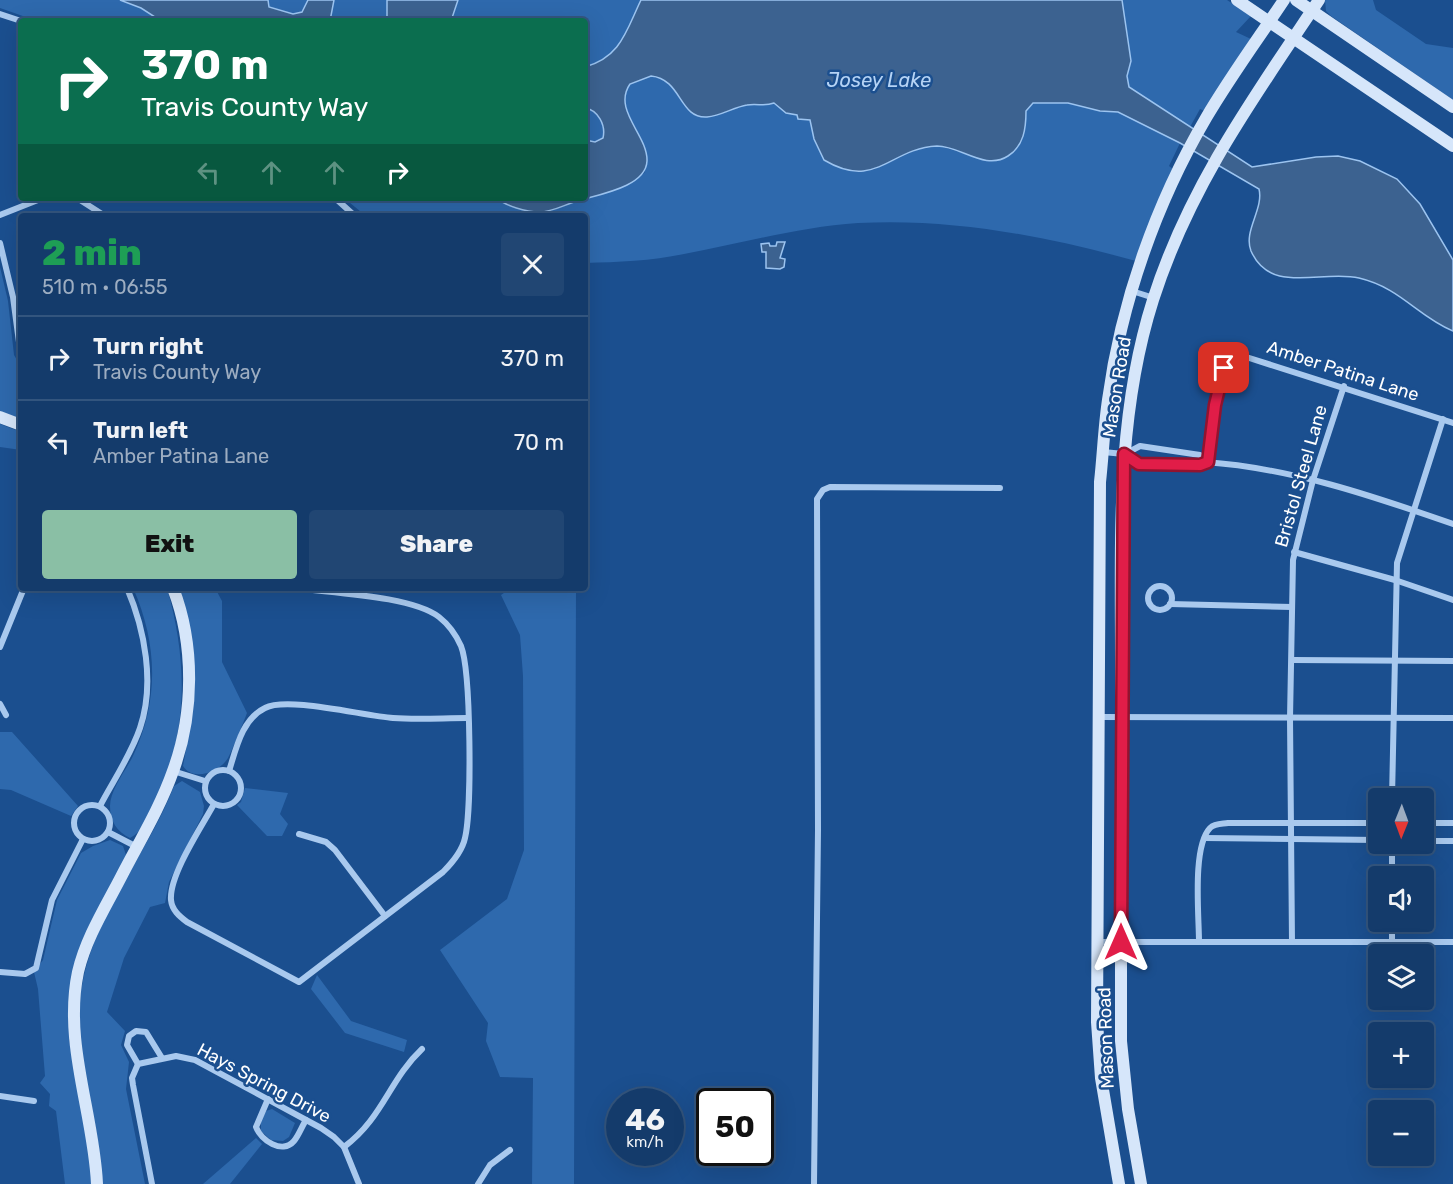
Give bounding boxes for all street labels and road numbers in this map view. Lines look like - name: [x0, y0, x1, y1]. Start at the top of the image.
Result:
- street label: Mason Road: [1098, 335, 1136, 439]
- street label: Amber Patina Lane: [1264, 336, 1422, 406]
- street label: Bristol Steel Lane: [1270, 402, 1332, 550]
- street label: Mason Road: [1093, 987, 1119, 1089]
- street label: Hays Spring Drive: [193, 1038, 335, 1128]

